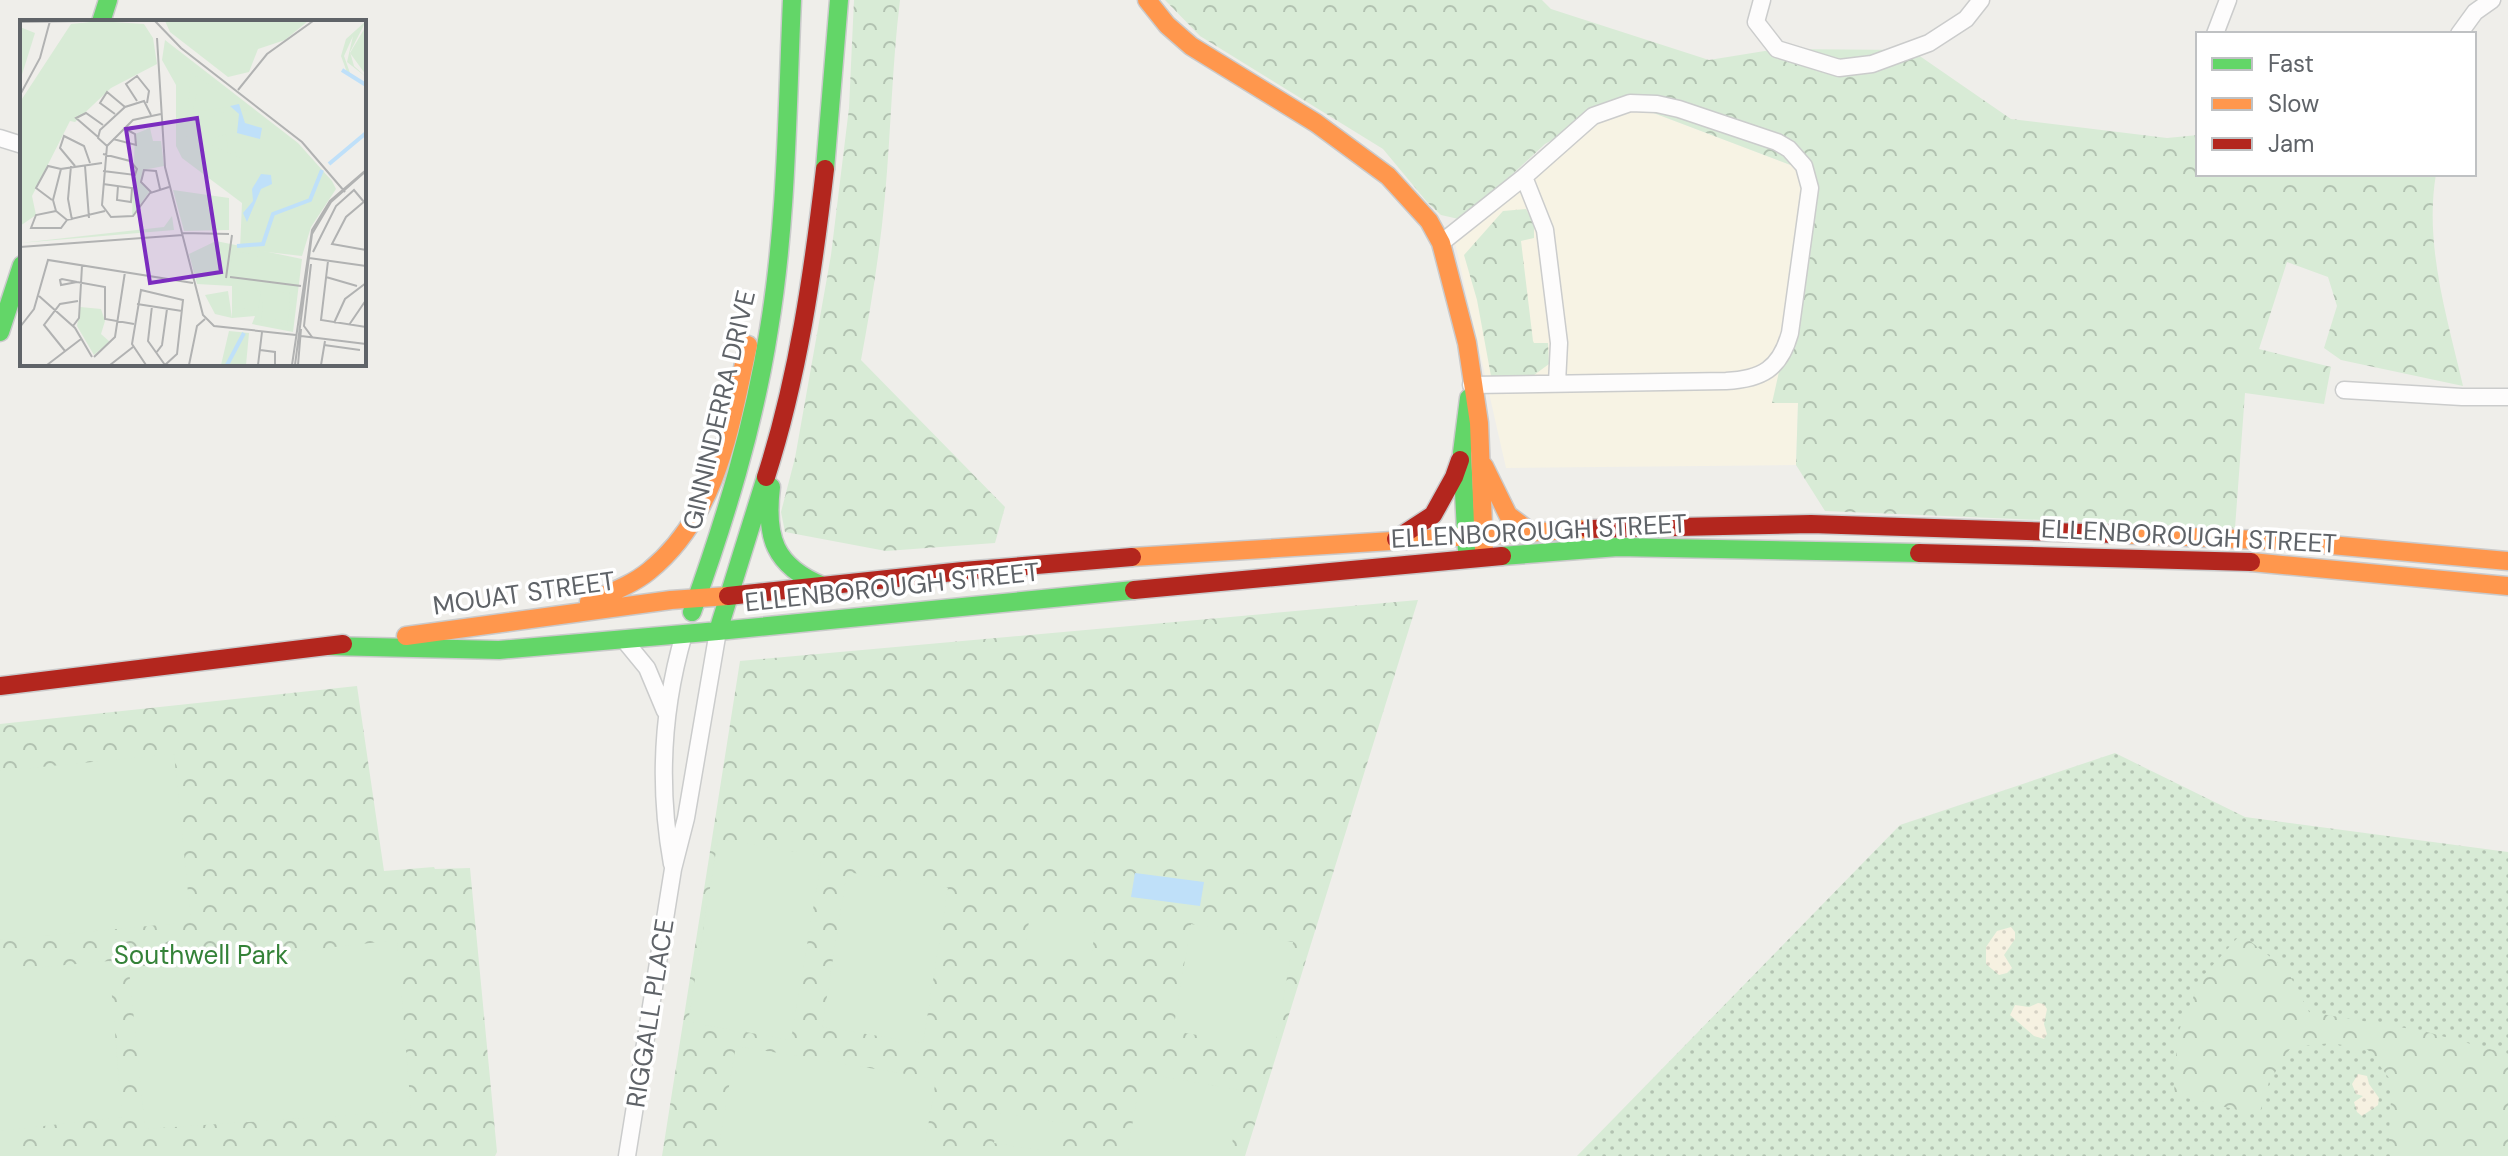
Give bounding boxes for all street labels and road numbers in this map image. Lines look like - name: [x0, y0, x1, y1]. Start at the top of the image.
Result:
- street label: GINNINDERRA DRIVE: [675, 287, 763, 533]
- street label: ELLENBOROUGH STREET: [1390, 506, 1688, 556]
- street label: ELLENBOROUGH STREET: [2040, 511, 2338, 561]
- street label: ELLENBOROUGH STREET: [743, 555, 1041, 619]
- street label: MOUAT STREET: [431, 563, 617, 623]
- street label: RIGGALL PLACE: [618, 916, 682, 1110]

